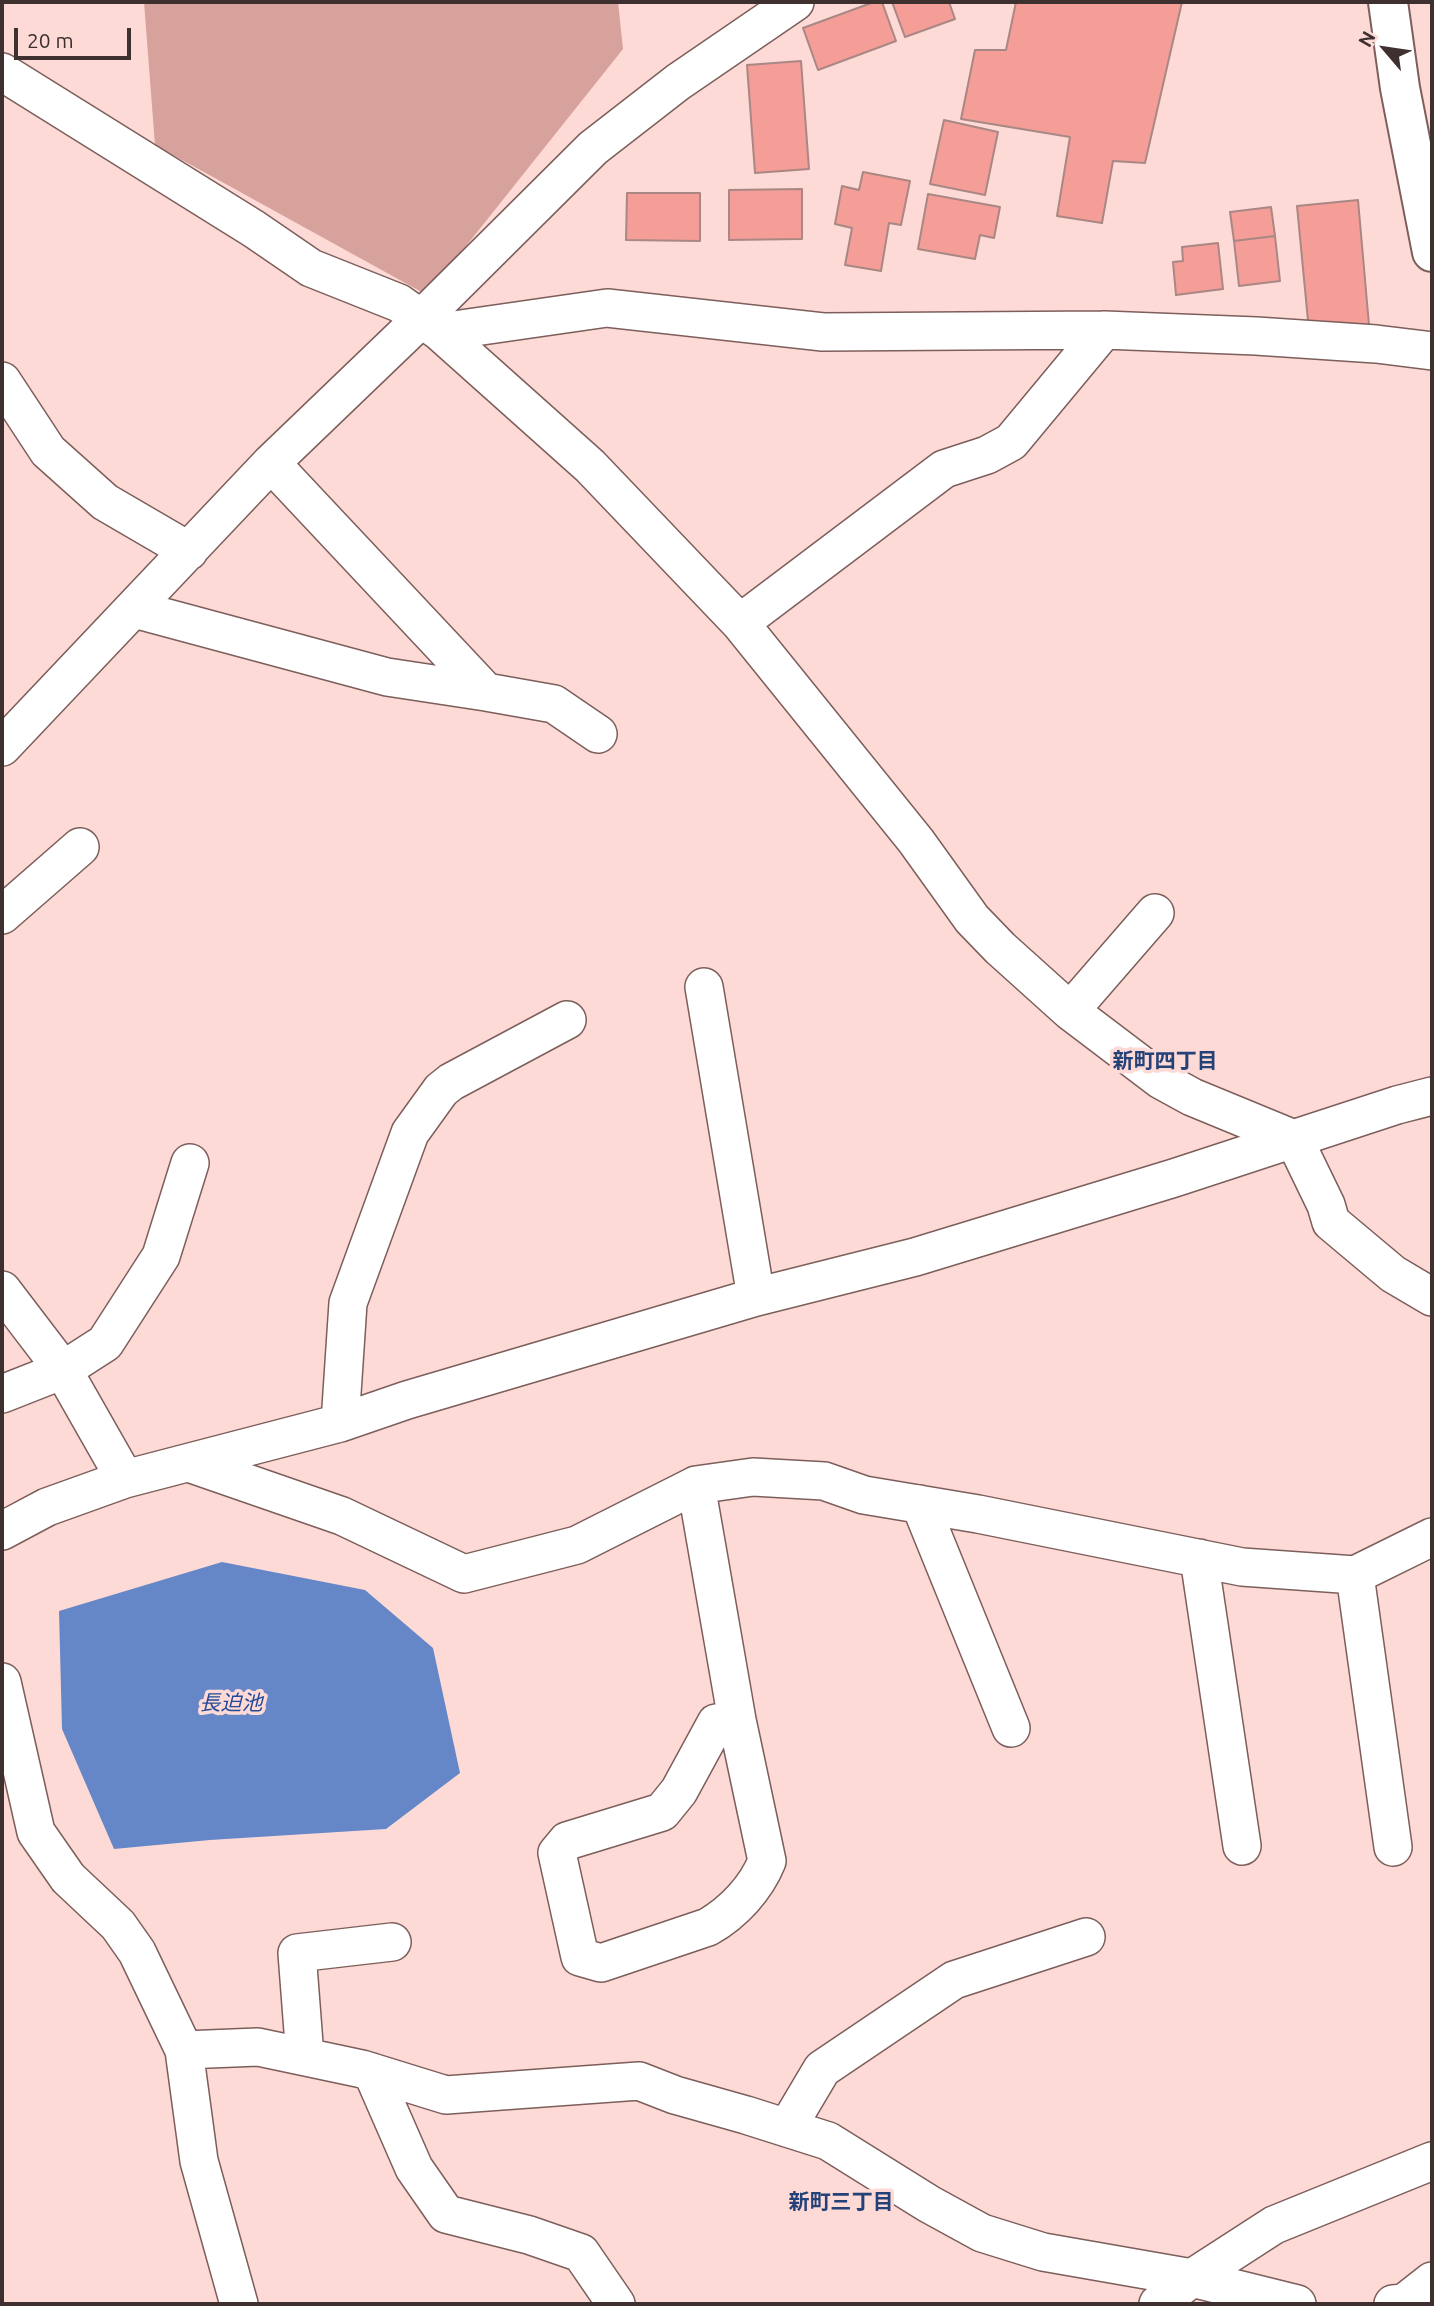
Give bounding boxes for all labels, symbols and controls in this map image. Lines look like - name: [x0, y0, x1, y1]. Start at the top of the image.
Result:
- scale bar: [18, 14, 135, 58]
- north arrow: [1350, 14, 1420, 84]
- text: N: [1354, 27, 1380, 50]
- text: 20 m: [27, 28, 74, 52]
- district label: 新町四丁目: [1113, 1048, 1217, 1074]
- water label: 長迫池: [200, 1690, 262, 1716]
- district label: 新町三丁目: [789, 2189, 893, 2215]

